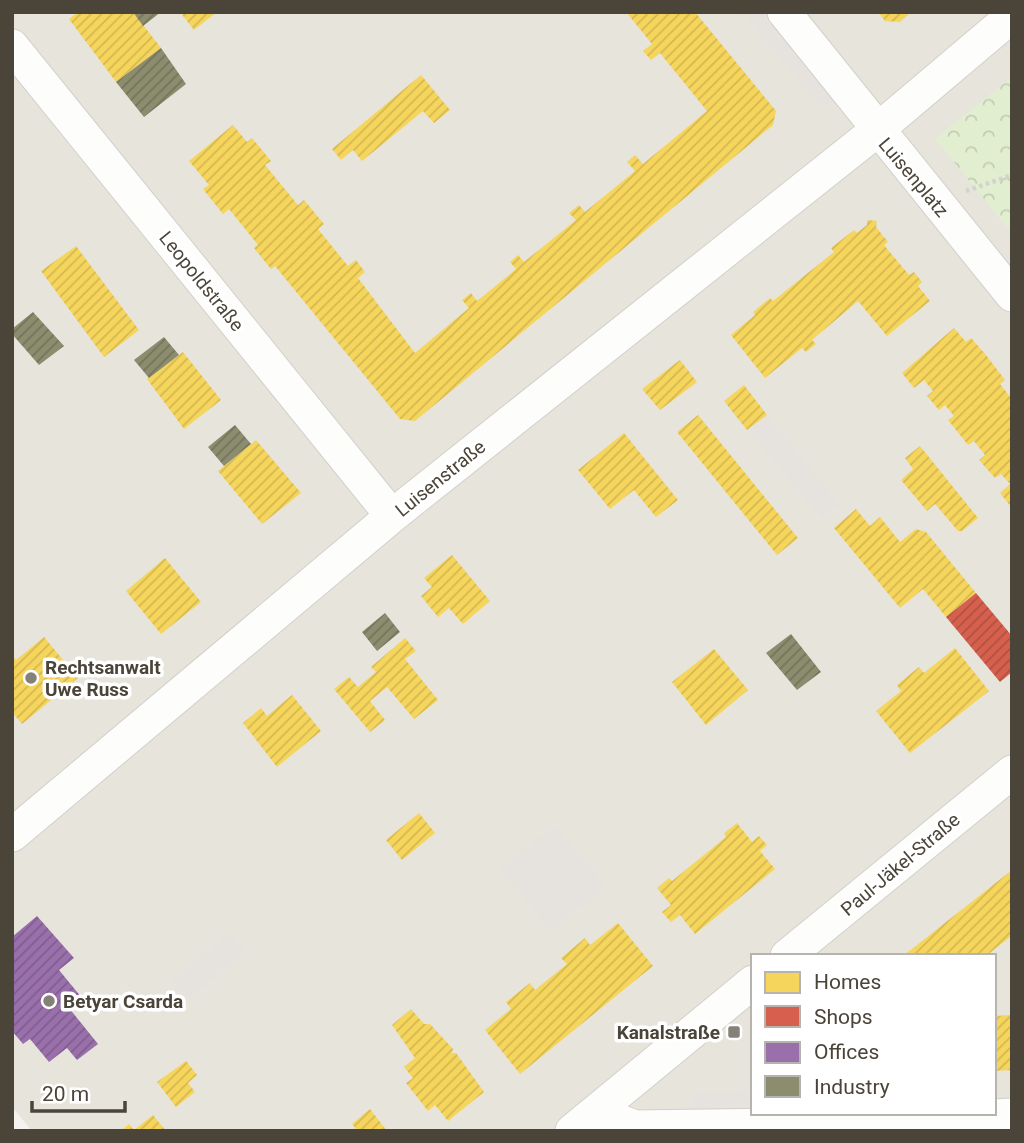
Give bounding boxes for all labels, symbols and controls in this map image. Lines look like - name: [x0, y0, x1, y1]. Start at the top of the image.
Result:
- street label: Luisenplatz: [874, 133, 953, 222]
- street label: Leopoldstraße: [154, 227, 249, 336]
- street label: Luisenstraße: [391, 435, 490, 522]
- place label: Rechtsanwalt Uwe Russ: [45, 656, 161, 701]
- marker: Rechtsanwalt Uwe Russ: [23, 670, 39, 686]
- street label: Paul-Jäkel-Straße: [836, 808, 964, 921]
- legend: [751, 954, 996, 1115]
- text: Homes: [814, 970, 881, 994]
- place label: Betyar Csarda: [63, 990, 183, 1013]
- marker: Betyar Csarda: [41, 993, 57, 1009]
- text: Shops: [814, 1005, 873, 1029]
- place label: Kanalstraße: [617, 1021, 720, 1044]
- marker: Kanalstraße: [726, 1024, 742, 1040]
- text: Offices: [814, 1040, 879, 1064]
- scale bar: [32, 1070, 124, 1114]
- text: Industry: [814, 1075, 890, 1099]
- text: 20 m: [42, 1082, 89, 1106]

